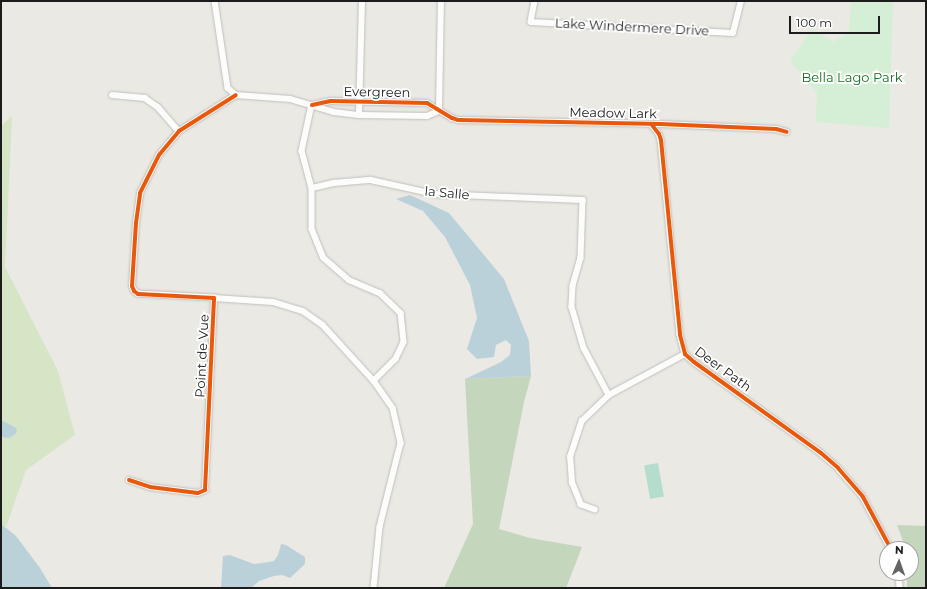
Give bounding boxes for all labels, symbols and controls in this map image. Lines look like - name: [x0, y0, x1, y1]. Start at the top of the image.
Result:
- scale bar: [791, 8, 882, 34]
- street label: Lake Windermere Drive: [555, 15, 709, 39]
- text: 100 m: [796, 15, 832, 30]
- park label: Bella Lago Park: [801, 69, 903, 85]
- street label: Evergreen: [343, 84, 411, 100]
- street label: Meadow Lark: [569, 104, 657, 122]
- street label: la Salle: [424, 183, 470, 203]
- street label: Point de Vue: [192, 314, 212, 398]
- street label: Deer Path: [692, 343, 754, 395]
- north arrow: [879, 541, 919, 581]
- text: N: [895, 543, 904, 557]

